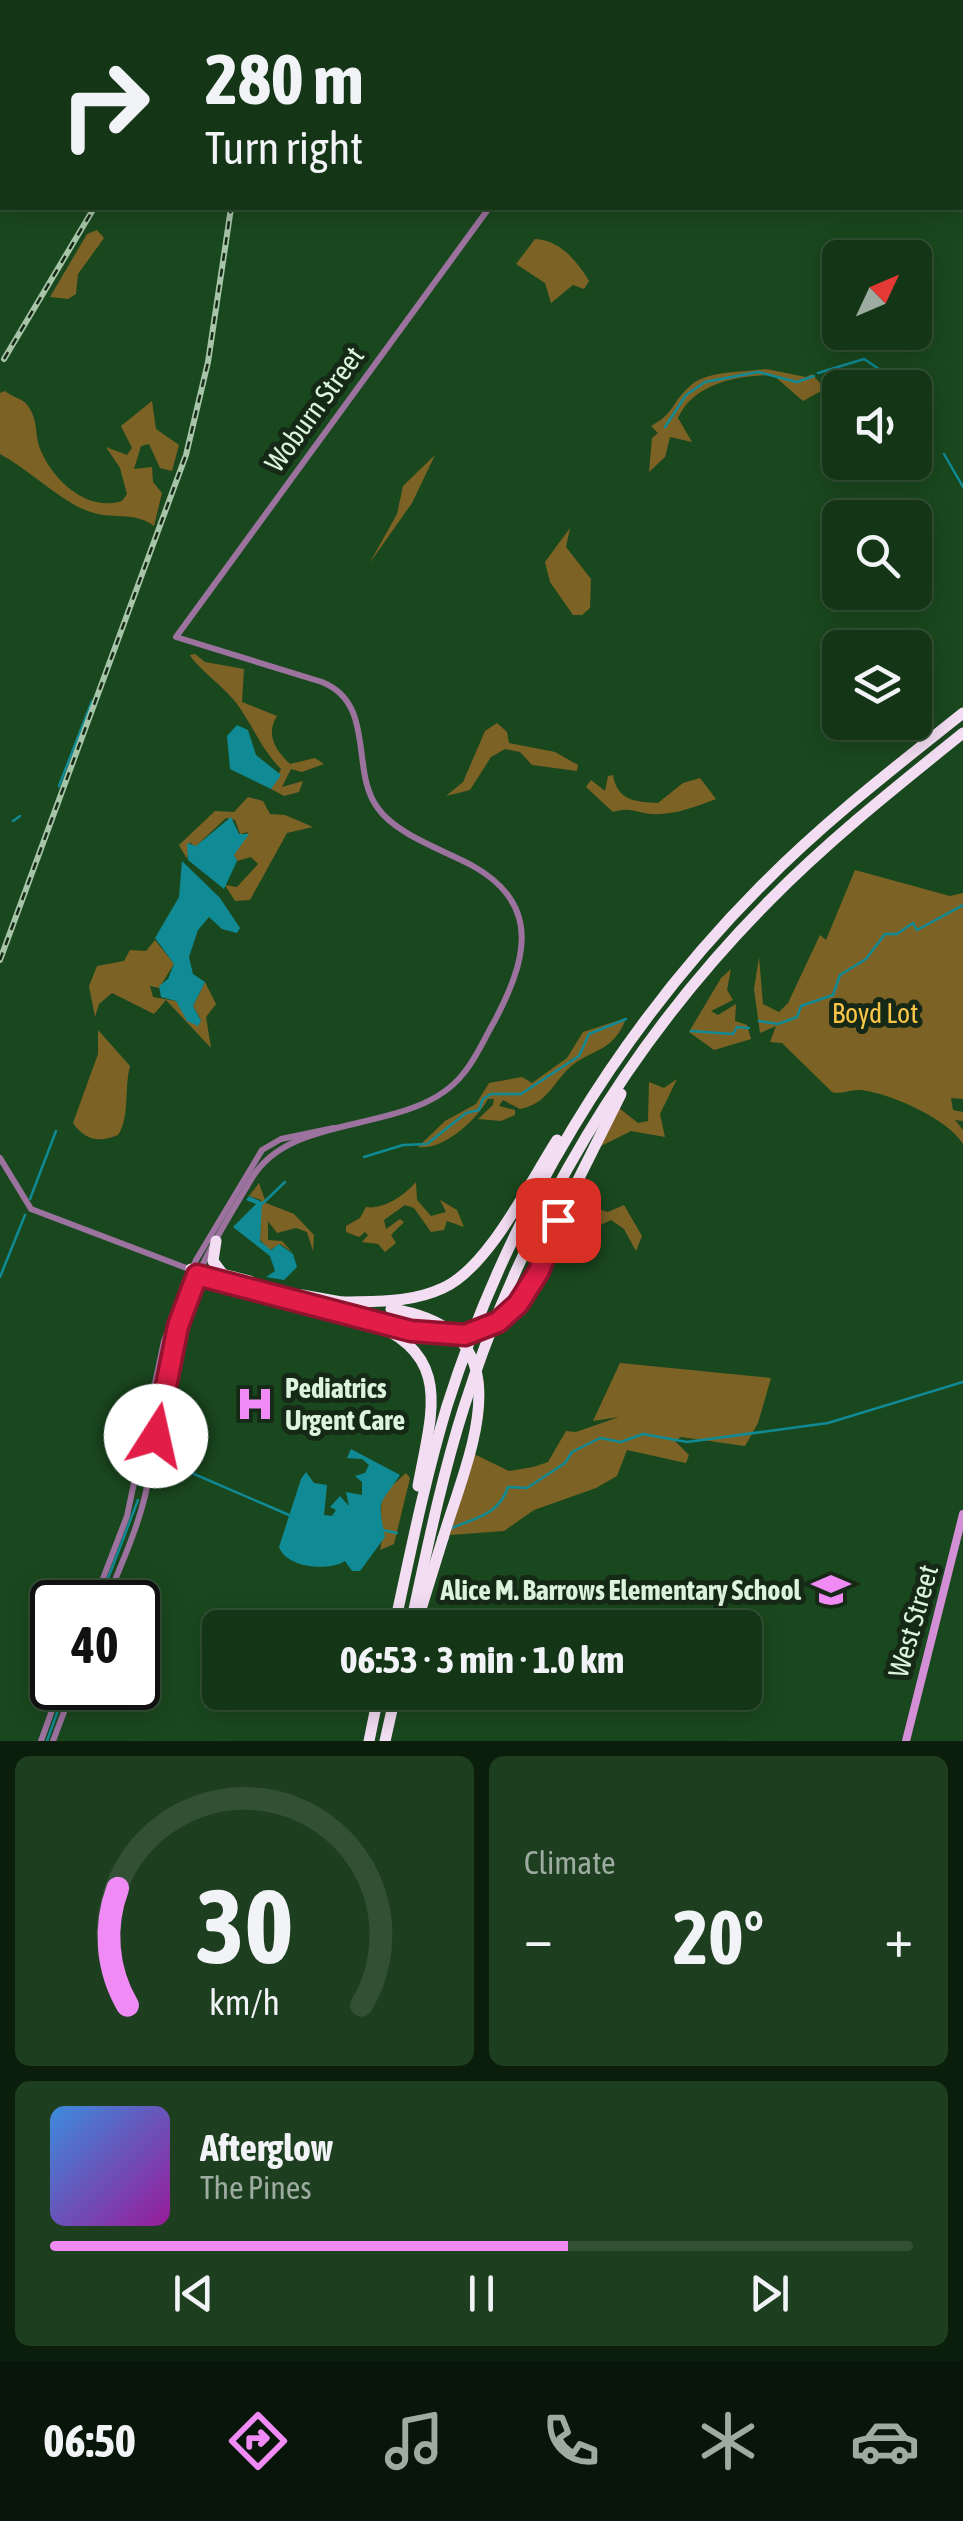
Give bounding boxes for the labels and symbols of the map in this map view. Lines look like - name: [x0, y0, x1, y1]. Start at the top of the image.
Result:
- north arrow: [822, 240, 932, 350]
- street label: Woburn Street: [258, 340, 370, 478]
- park label: Boyd Lot: [832, 997, 918, 1029]
- pin: [516, 1178, 601, 1263]
- place label: Pediatrics Urgent Care: [285, 1372, 405, 1436]
- hospital icon: Pediatrics Urgent Care: [234, 1383, 276, 1425]
- position arrow: [104, 1384, 208, 1488]
- street label: West Street: [882, 1561, 944, 1681]
- school or university icon: Alice M. Barrows Elementary School: [810, 1569, 852, 1611]
- place label: Alice M. Barrows Elementary School: [439, 1574, 802, 1606]
- speed limit sign: 40: [30, 1580, 160, 1710]

